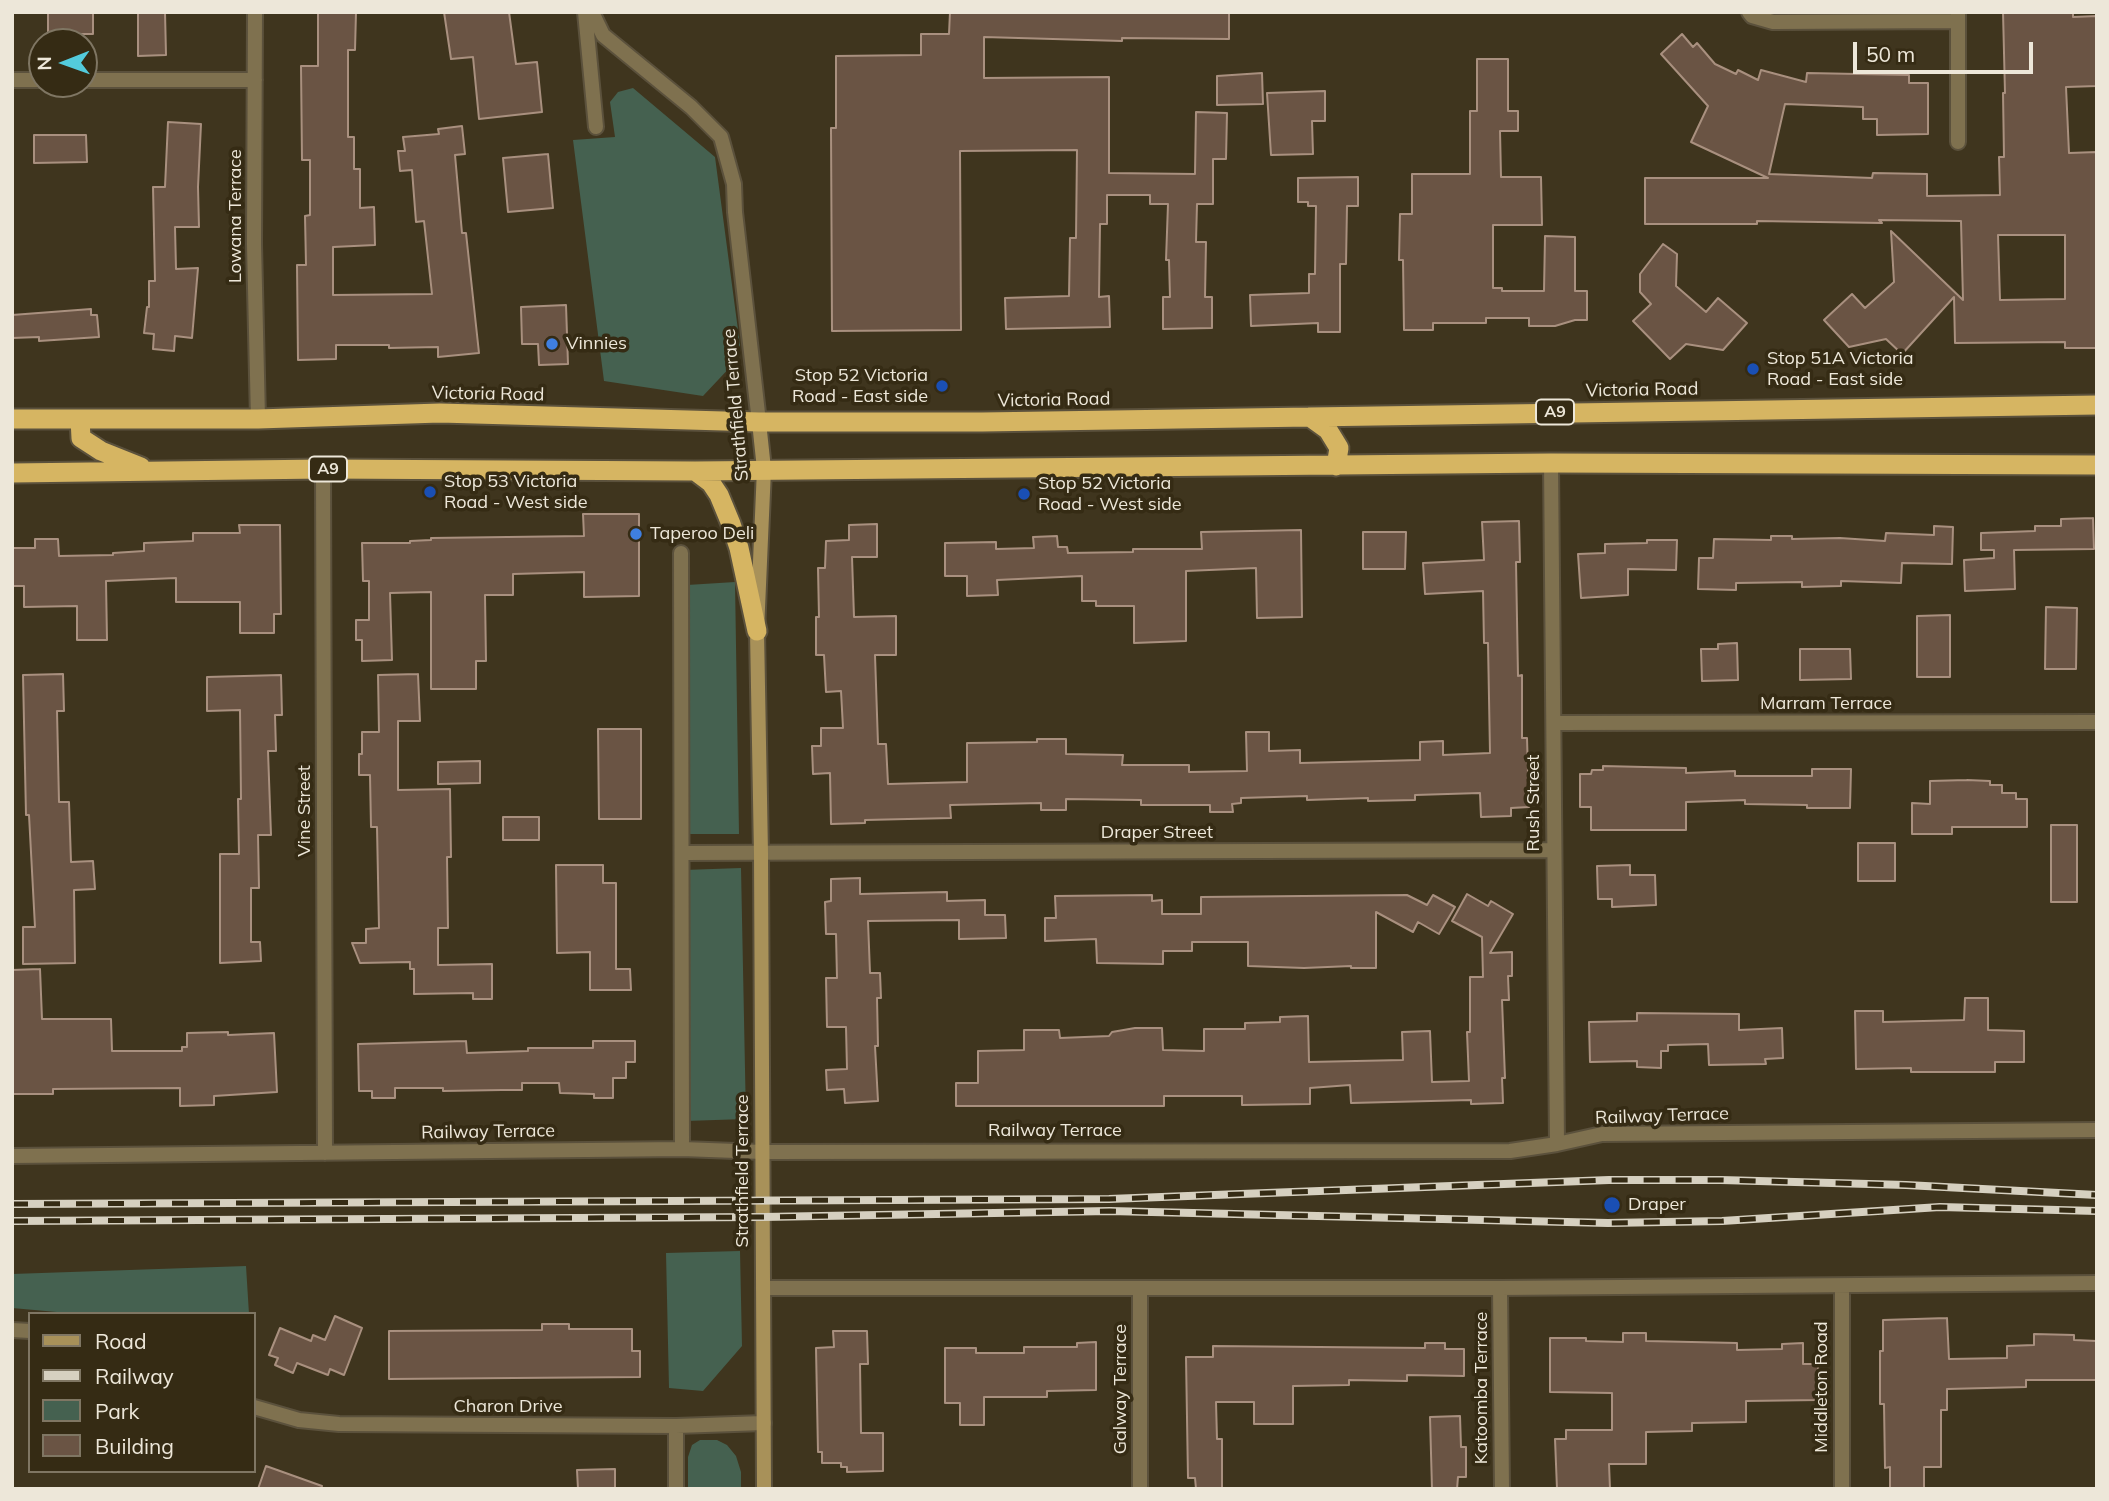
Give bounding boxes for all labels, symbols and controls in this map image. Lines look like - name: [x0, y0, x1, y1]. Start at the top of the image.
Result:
- north arrow: [28, 28, 98, 98]
- scale bar: [1857, 28, 2037, 72]
- text: 50 m: [1866, 41, 1915, 67]
- text: N: [32, 56, 56, 71]
- street label: Lowana Terrace: [225, 149, 247, 283]
- street label: Strathfield Terrace: [719, 328, 753, 482]
- place label: Vinnies: [566, 333, 627, 355]
- marker: Vinnies: [544, 336, 560, 352]
- place label: Stop 51A Victoria Road - East side: [1767, 348, 1914, 390]
- marker: Stop 51A Victoria Road - East side: [1745, 361, 1761, 377]
- place label: Stop 52 Victoria Road - East side: [792, 365, 928, 408]
- marker: Stop 52 Victoria Road - East side: [934, 378, 950, 394]
- street label: Victoria Road: [1585, 378, 1699, 402]
- street label: Victoria Road: [431, 382, 545, 406]
- street label: Victoria Road: [997, 388, 1111, 412]
- road number: A9: [1536, 400, 1574, 424]
- road number: A9: [309, 456, 347, 482]
- place label: Stop 53 Victoria Road - West side: [444, 471, 588, 514]
- place label: Stop 52 Victoria Road - West side: [1038, 473, 1182, 516]
- marker: Stop 53 Victoria Road - West side: [422, 484, 438, 500]
- marker: Stop 52 Victoria Road - West side: [1016, 486, 1032, 502]
- place label: Taperoo Deli: [650, 523, 754, 545]
- marker: Taperoo Deli: [628, 526, 644, 542]
- street label: Marram Terrace: [1760, 693, 1892, 715]
- street label: Rush Street: [1523, 755, 1545, 851]
- street label: Vine Street: [294, 765, 316, 857]
- street label: Draper Street: [1101, 822, 1213, 844]
- street label: Strathfield Terrace: [732, 1094, 754, 1248]
- street label: Railway Terrace: [1595, 1103, 1729, 1129]
- street label: Railway Terrace: [421, 1120, 555, 1144]
- street label: Railway Terrace: [988, 1120, 1122, 1142]
- place label: Draper: [1628, 1194, 1686, 1216]
- marker: Draper: [1602, 1195, 1622, 1215]
- legend: [28, 1312, 256, 1473]
- street label: Katoomba Terrace: [1471, 1312, 1493, 1464]
- street label: Middleton Road: [1811, 1321, 1833, 1453]
- street label: Galway Terrace: [1110, 1324, 1132, 1454]
- text: Road: [95, 1328, 146, 1354]
- text: Railway: [95, 1363, 174, 1389]
- street label: Charon Drive: [453, 1396, 563, 1418]
- text: Park: [95, 1398, 139, 1424]
- text: Building: [95, 1433, 174, 1459]

